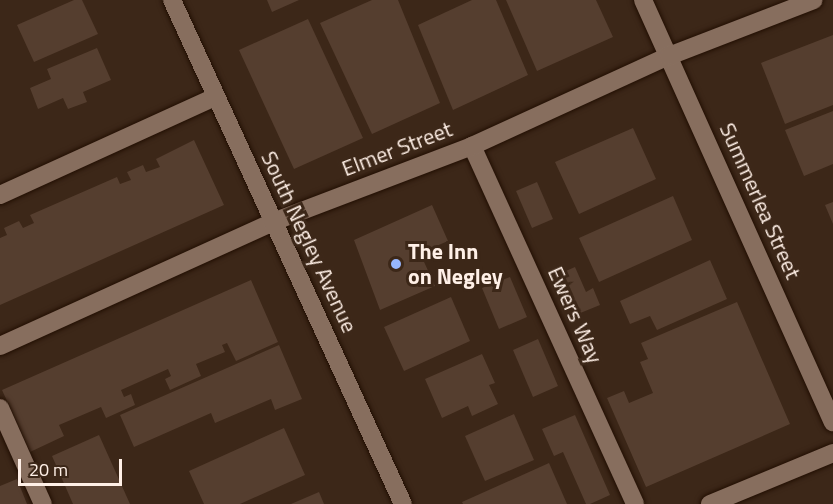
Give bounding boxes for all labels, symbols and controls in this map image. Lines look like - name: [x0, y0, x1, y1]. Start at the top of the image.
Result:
- street label: Elmer Street: [338, 116, 456, 182]
- street label: Summerlea Street: [714, 119, 806, 283]
- street label: South Negley Avenue: [255, 147, 363, 337]
- place label: The Inn on Negley: [408, 238, 503, 290]
- marker: The Inn on Negley: [389, 257, 403, 271]
- street label: Ewers Way: [542, 263, 608, 367]
- scale bar: [21, 447, 124, 485]
- text: 20 m: [29, 456, 68, 483]

